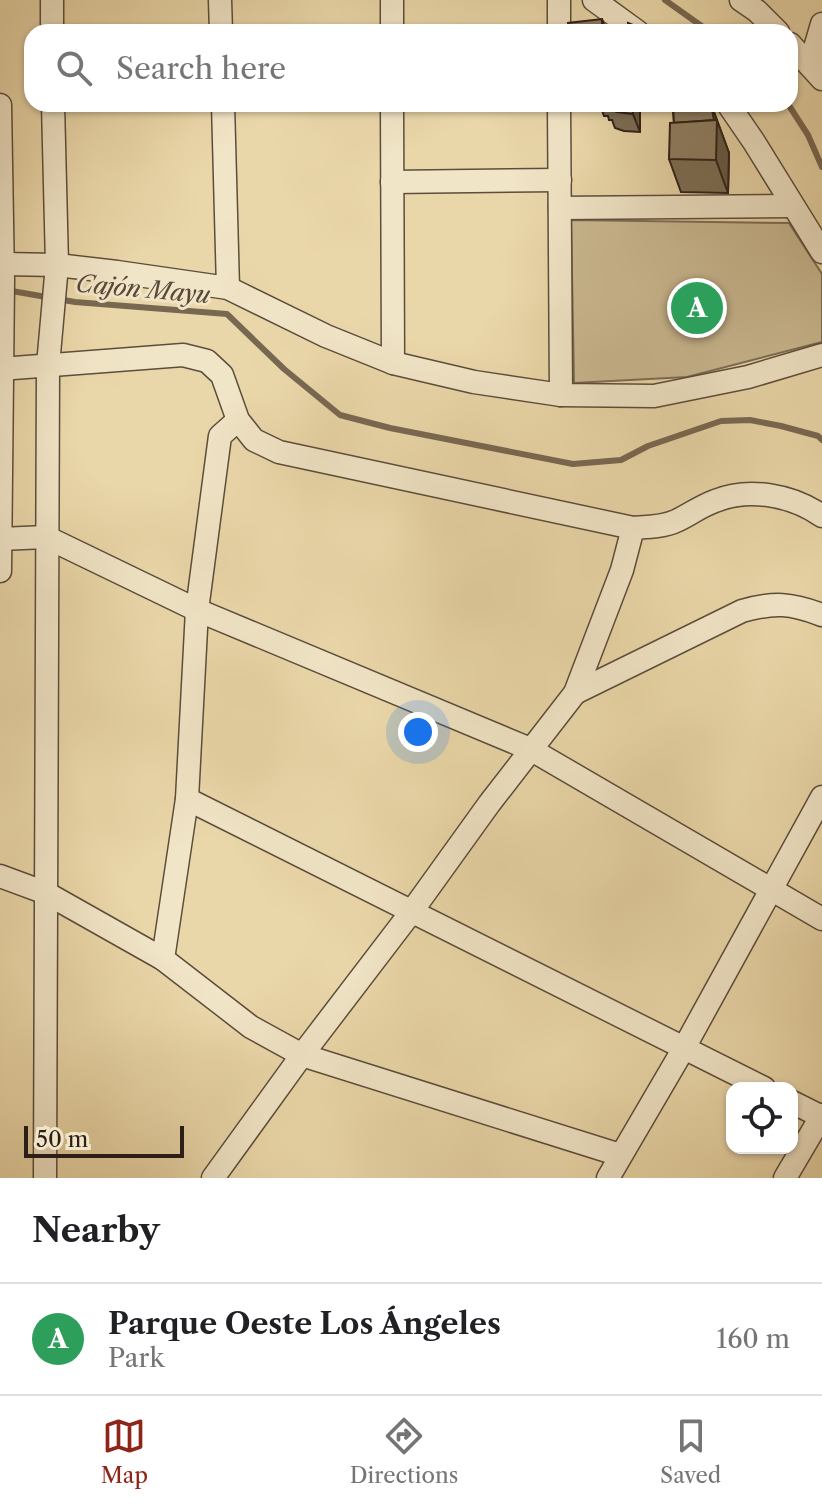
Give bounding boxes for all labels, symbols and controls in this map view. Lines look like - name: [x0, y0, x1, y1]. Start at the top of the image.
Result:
- search box: [24, 24, 798, 112]
- icon: search: [52, 46, 96, 90]
- text: Search here: [116, 50, 286, 87]
- water label: Cajón Mayu: [75, 269, 212, 309]
- pin: A: [671, 278, 723, 338]
- your location: [398, 712, 438, 752]
- map controls: [726, 1082, 798, 1154]
- button: locate: [726, 1082, 798, 1154]
- scale bar: [24, 1122, 184, 1158]
- text: 50 m: [36, 1126, 88, 1153]
- text: Nearby: [32, 1209, 160, 1251]
- text: Parque Oeste Los Ángeles: [108, 1305, 501, 1342]
- text: A: [48, 1323, 68, 1355]
- text: 160 m: [716, 1323, 790, 1355]
- text: Park: [108, 1342, 165, 1374]
- tab: Map: [101, 1414, 148, 1489]
- tab: Directions: [350, 1414, 458, 1489]
- tab: Saved: [660, 1414, 721, 1489]

